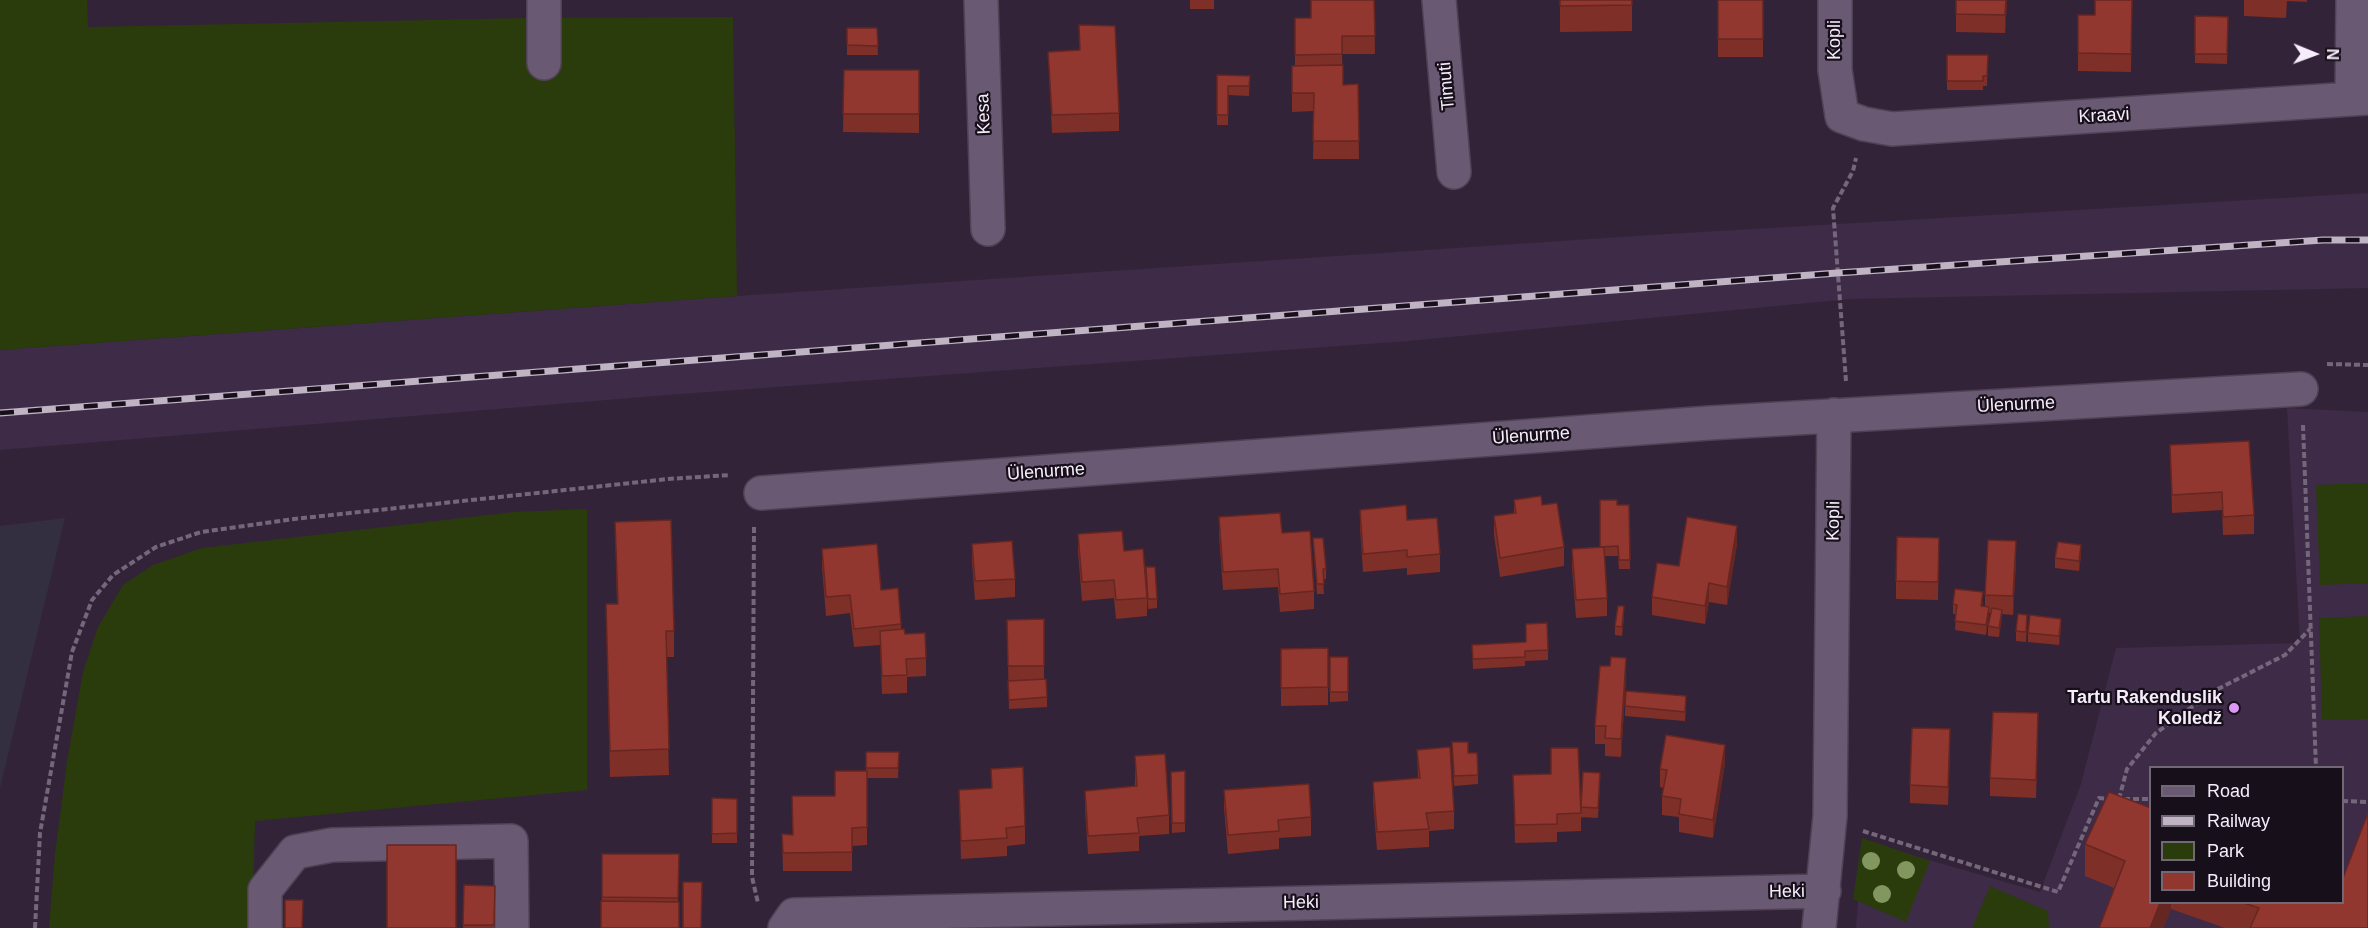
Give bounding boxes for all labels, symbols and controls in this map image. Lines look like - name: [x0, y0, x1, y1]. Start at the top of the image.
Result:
- street label: Kopli: [1824, 20, 1846, 60]
- north arrow: [2284, 24, 2344, 84]
- text: N: [2324, 48, 2341, 60]
- street label: Timuti: [1434, 61, 1460, 111]
- street label: Kesa: [972, 93, 996, 135]
- street label: Kraavi: [2078, 104, 2130, 128]
- street label: Ülenurme: [1976, 392, 2056, 418]
- street label: Ülenurme: [1491, 423, 1571, 449]
- street label: Ülenurme: [1006, 459, 1086, 485]
- street label: Kopli: [1823, 501, 1845, 541]
- place label: Tartu Rakenduslik Kolledž: [2067, 687, 2222, 730]
- marker: Tartu Rakenduslik Kolledž: [2227, 701, 2241, 715]
- legend: [2149, 766, 2344, 904]
- text: Road: [2207, 781, 2250, 801]
- text: Railway: [2207, 811, 2270, 831]
- text: Park: [2207, 841, 2244, 861]
- text: Building: [2207, 871, 2271, 891]
- street label: Heki: [1769, 881, 1805, 903]
- street label: Heki: [1283, 892, 1319, 914]

